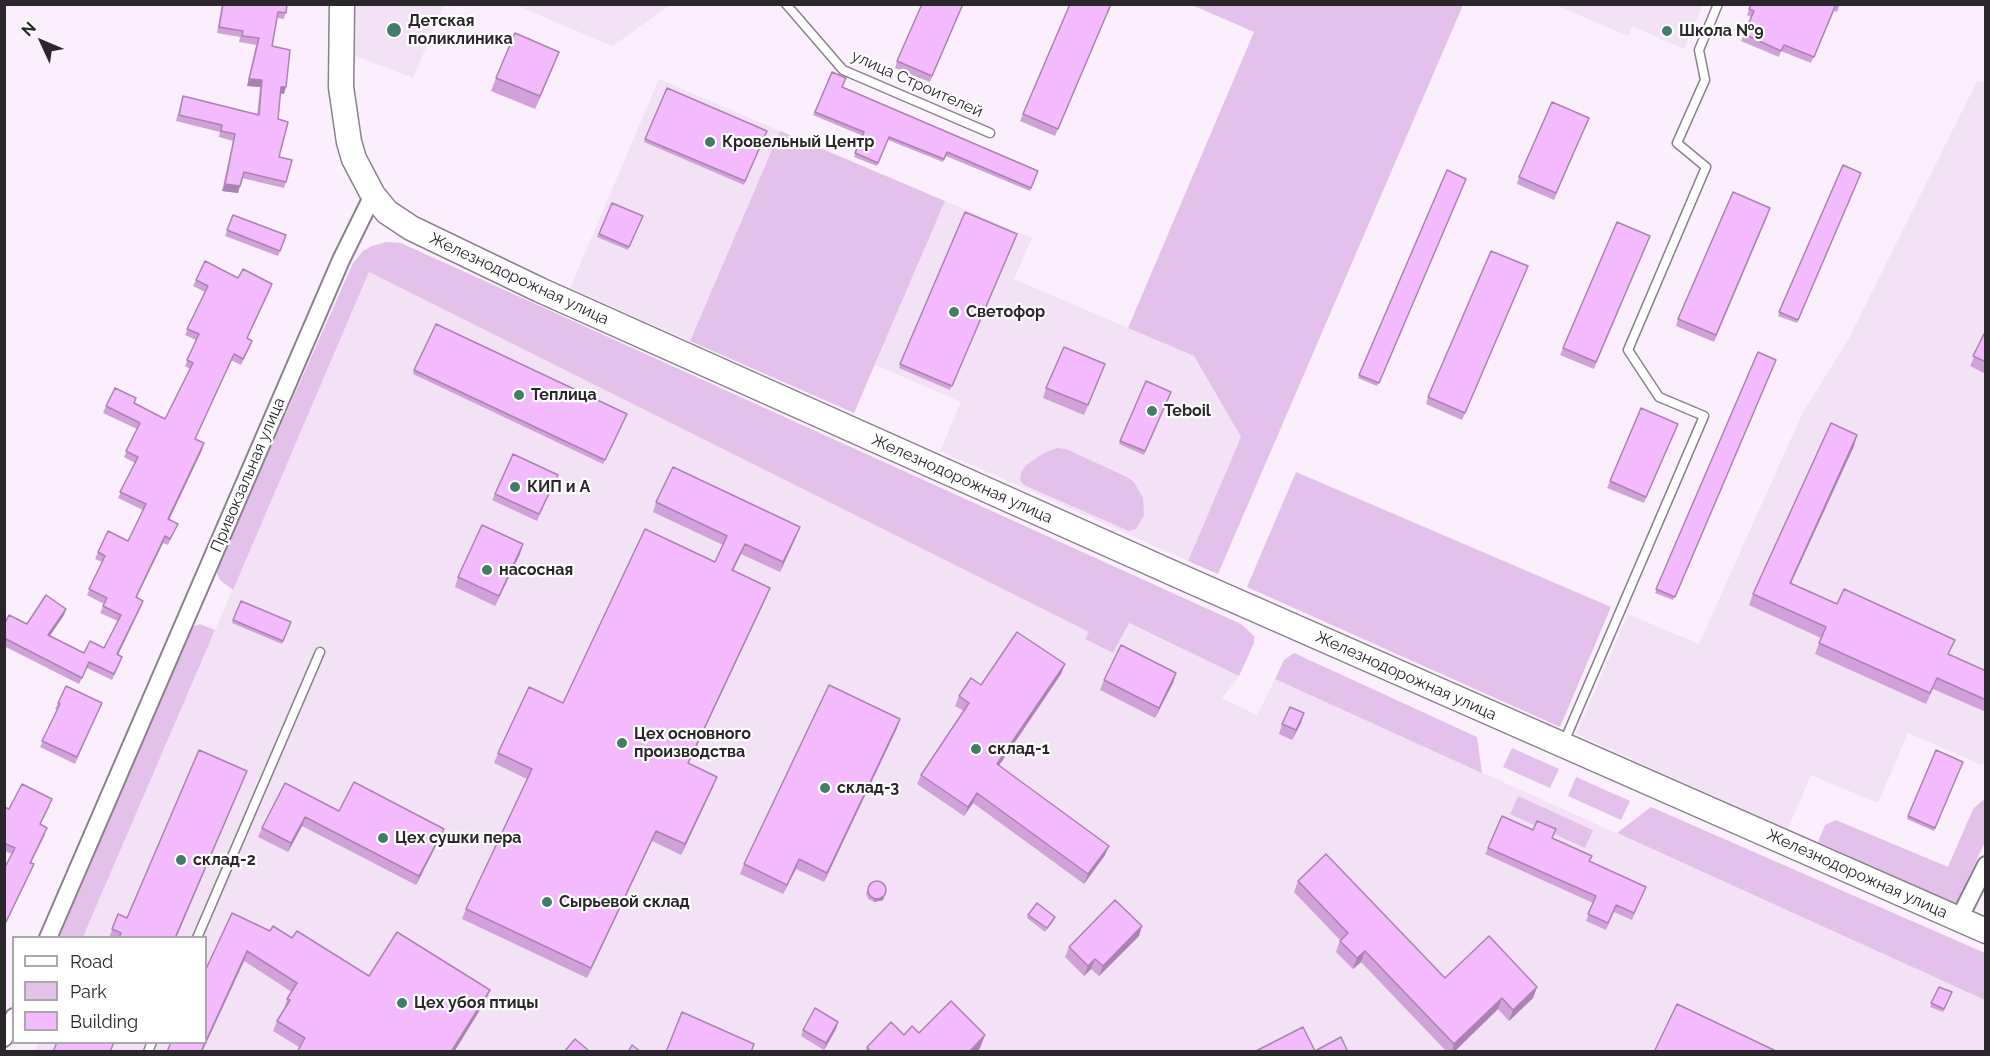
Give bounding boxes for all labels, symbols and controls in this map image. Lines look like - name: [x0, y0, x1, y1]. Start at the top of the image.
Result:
- place label: Детская поликлиника: [408, 11, 513, 49]
- north arrow: [12, 12, 72, 72]
- text: N: [18, 18, 40, 40]
- marker: Детская поликлиника: [385, 21, 403, 39]
- place label: Школа №9: [1679, 21, 1764, 41]
- marker: Школа №9: [1660, 24, 1674, 38]
- street label: улица Строителей: [848, 46, 986, 122]
- place label: Кровельный Центр: [722, 132, 874, 152]
- marker: Кровельный Центр: [703, 135, 717, 149]
- street label: Железнодорожная улица: [426, 229, 612, 329]
- place label: Светофор: [966, 302, 1045, 322]
- marker: Светофор: [947, 305, 961, 319]
- place label: Теплица: [531, 385, 597, 405]
- marker: Теплица: [512, 388, 526, 402]
- street label: Привокзальная улица: [207, 395, 289, 555]
- place label: Teboil: [1164, 401, 1211, 421]
- marker: Teboil: [1145, 404, 1159, 418]
- street label: Железнодорожная улица: [869, 430, 1055, 528]
- place label: КИП и А: [527, 477, 590, 497]
- marker: КИП и А: [508, 480, 522, 494]
- place label: насосная: [499, 560, 573, 580]
- marker: насосная: [480, 563, 494, 577]
- street label: Железнодорожная улица: [1313, 627, 1499, 725]
- place label: Цех основного производства: [634, 724, 751, 762]
- marker: Цех основного производства: [615, 736, 629, 750]
- place label: склад-1: [988, 739, 1050, 759]
- marker: склад-1: [969, 742, 983, 756]
- place label: склад-3: [837, 778, 899, 798]
- marker: склад-3: [818, 781, 832, 795]
- street label: Железнодорожная улица: [1764, 825, 1950, 923]
- place label: Цех сушки пера: [395, 828, 522, 848]
- marker: Цех сушки пера: [376, 831, 390, 845]
- place label: склад-2: [193, 850, 256, 870]
- marker: склад-2: [174, 853, 188, 867]
- place label: Сырьевой склад: [559, 892, 690, 912]
- marker: Сырьевой склад: [540, 895, 554, 909]
- legend: [12, 936, 207, 1044]
- text: Road: [70, 951, 113, 972]
- text: Park: [70, 981, 107, 1002]
- place label: Цех убоя птицы: [414, 993, 538, 1013]
- marker: Цех убоя птицы: [395, 996, 409, 1010]
- text: Building: [70, 1011, 138, 1032]

